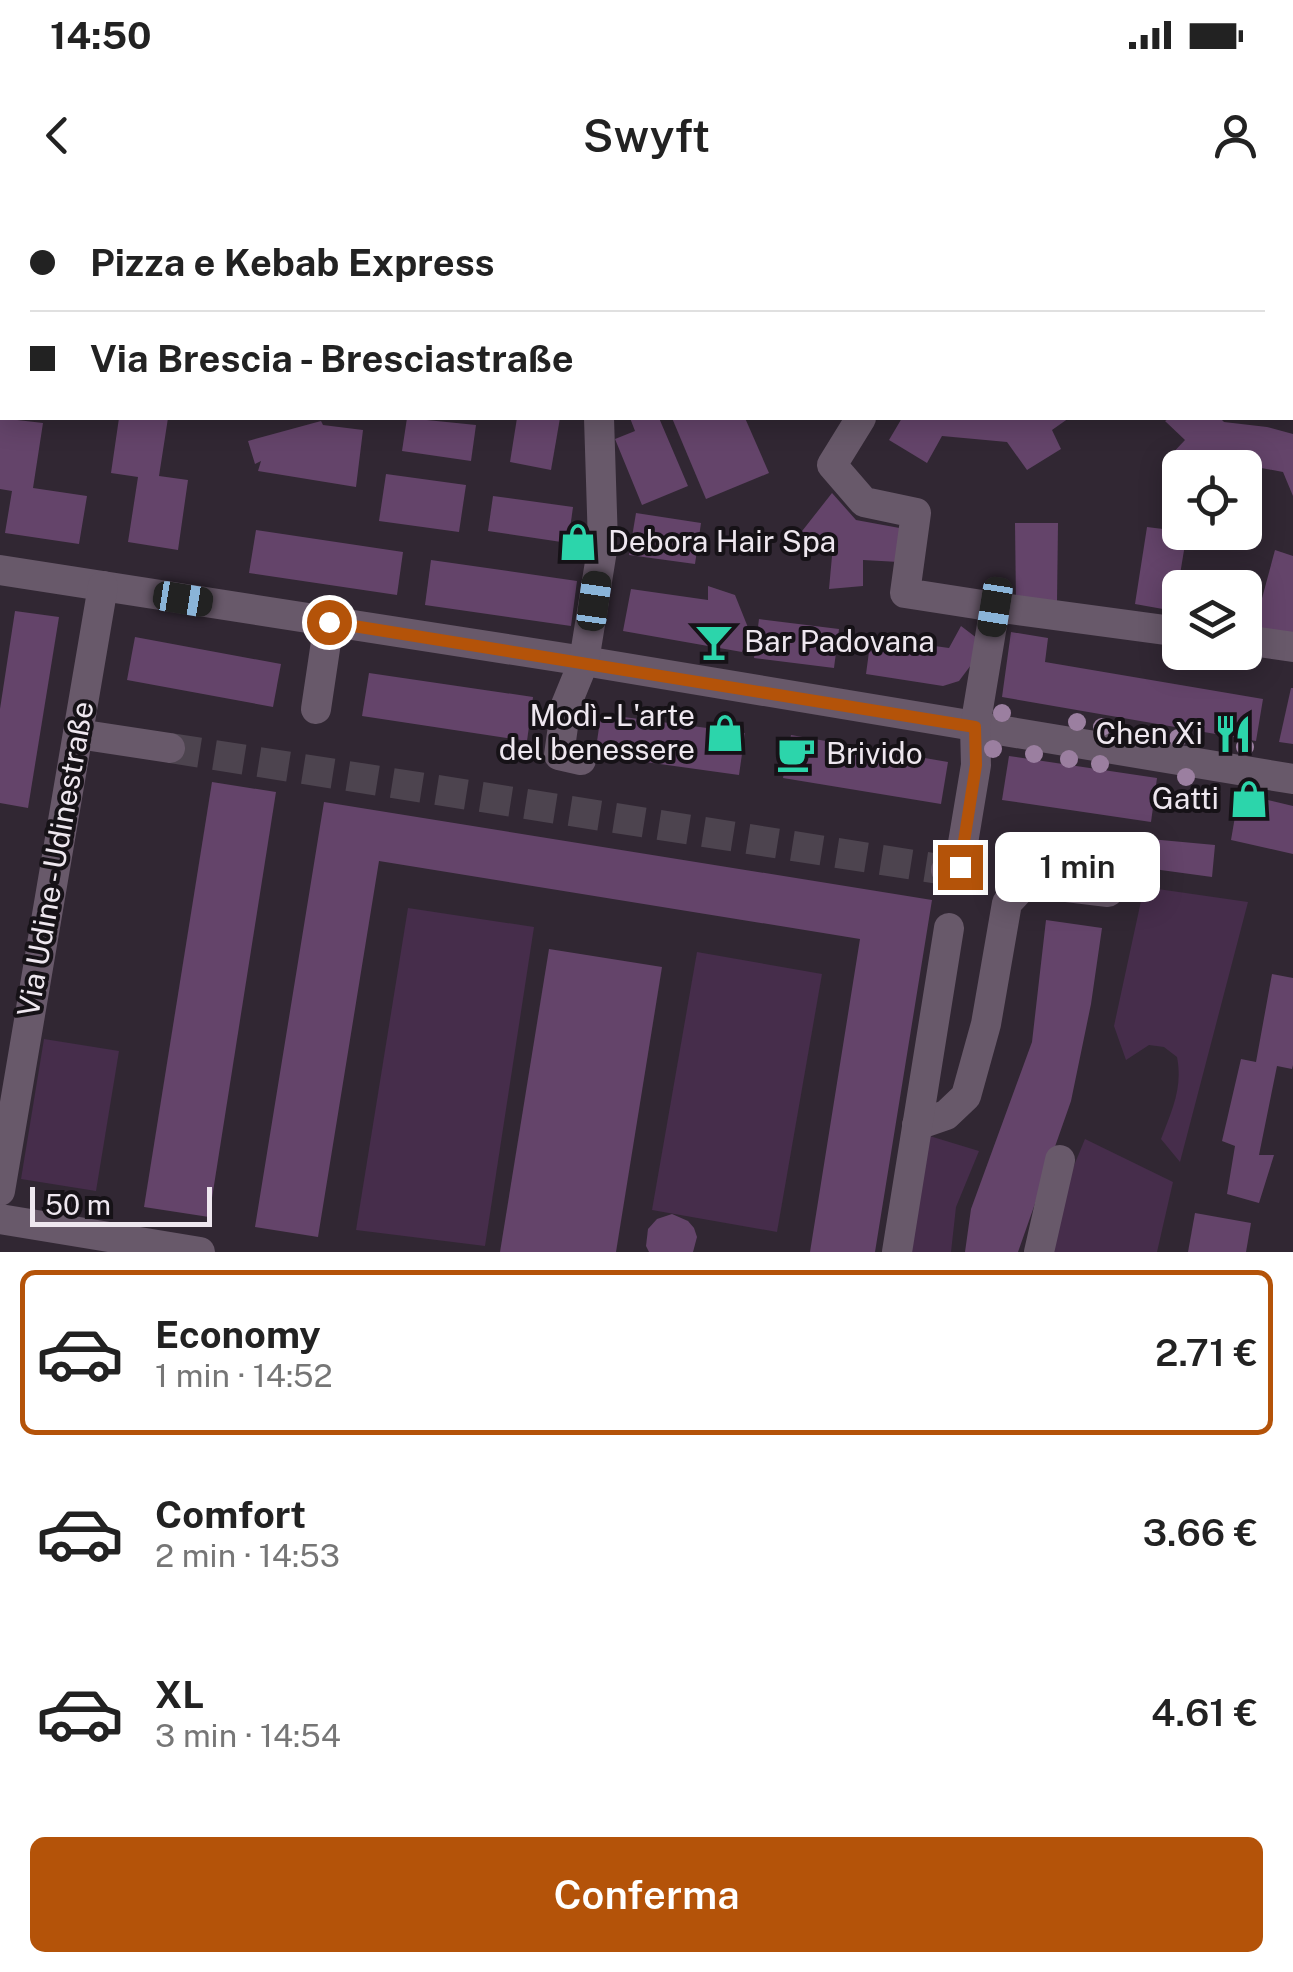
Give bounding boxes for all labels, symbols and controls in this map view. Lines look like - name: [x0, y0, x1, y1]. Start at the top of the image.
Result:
- text: 14:50: [50, 13, 152, 58]
- icon: back: [30, 108, 85, 163]
- icon: person: [1208, 108, 1263, 163]
- text: Swyft: [583, 109, 710, 162]
- text: Pizza e Kebab Express: [90, 240, 495, 285]
- text: Via Brescia - Bresciastraße: [90, 336, 574, 381]
- map controls: [1162, 450, 1262, 670]
- button: locate: [1162, 450, 1262, 550]
- shop icon: Debora Hair Spa: [557, 521, 599, 563]
- place label: Debora Hair Spa: [608, 523, 836, 559]
- car: [575, 569, 613, 633]
- button: layers: [1162, 570, 1262, 670]
- car: [975, 575, 1015, 639]
- car: [151, 579, 215, 619]
- route start: [307, 600, 352, 645]
- bar icon: Bar Padovana: [693, 621, 735, 663]
- place label: Bar Padovana: [744, 623, 935, 659]
- place label: Modì - L'arte del benessere: [499, 697, 695, 767]
- street label: Via Udine - Udinestraße: [10, 698, 101, 1019]
- shop icon: Modì - L'arte del benessere: [704, 712, 746, 754]
- restaurant icon: Chen Xi: [1212, 713, 1254, 755]
- place label: Chen Xi: [1095, 715, 1203, 751]
- cafe icon: Brivido: [775, 733, 817, 775]
- place label: Brivido: [826, 735, 923, 771]
- shop icon: Gatti: [1228, 778, 1270, 820]
- place label: Gatti: [1152, 780, 1219, 816]
- callout: 1 min: [995, 832, 1160, 902]
- route end: [938, 845, 983, 890]
- text: 1 min: [1039, 848, 1116, 885]
- scale bar: [30, 1182, 212, 1226]
- text: 50 m: [45, 1188, 111, 1221]
- icon: car: [35, 1308, 125, 1398]
- text: Economy: [155, 1312, 321, 1357]
- text: 2.71 €: [1155, 1330, 1258, 1375]
- text: 1 min · 14:52: [155, 1357, 333, 1394]
- icon: car: [35, 1488, 125, 1578]
- text: Comfort: [155, 1492, 306, 1537]
- text: 3.66 €: [1142, 1510, 1258, 1555]
- text: 2 min · 14:53: [155, 1537, 340, 1574]
- icon: car: [35, 1668, 125, 1758]
- text: XL: [155, 1672, 204, 1717]
- text: 4.61 €: [1151, 1690, 1258, 1735]
- text: 3 min · 14:54: [155, 1717, 341, 1754]
- button: Conferma: [30, 1837, 1263, 1952]

